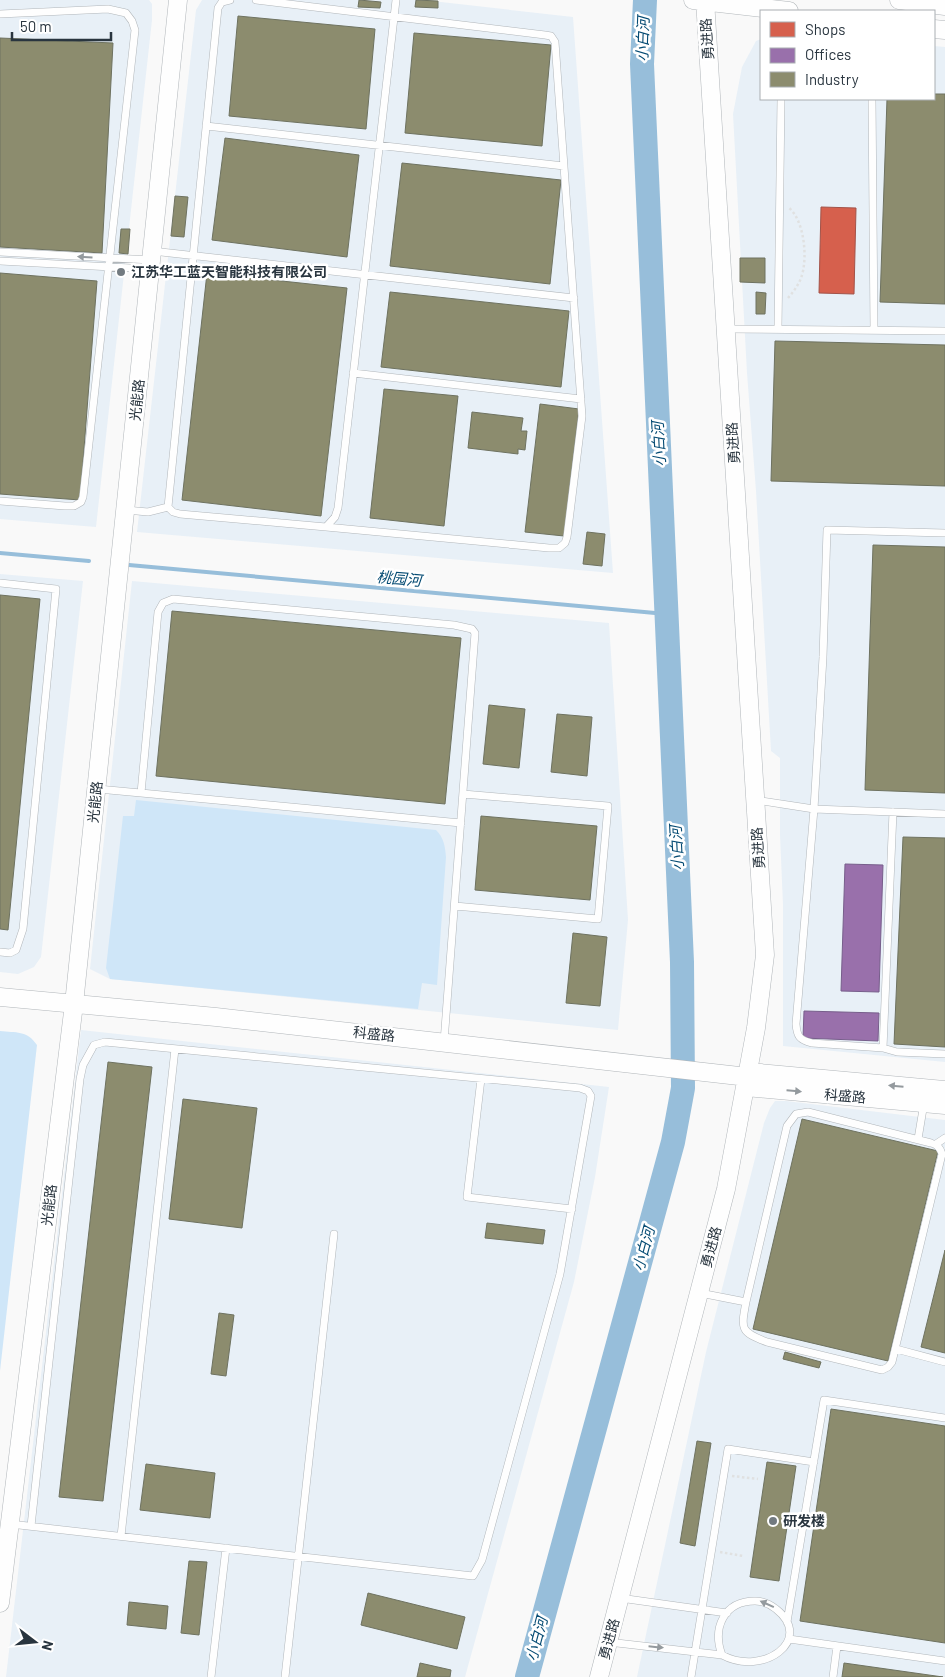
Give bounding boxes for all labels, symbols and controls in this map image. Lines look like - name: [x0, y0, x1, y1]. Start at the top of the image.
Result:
- scale bar: [12, 10, 111, 42]
- legend: [760, 10, 935, 100]
- water label: 小白河: [632, 13, 652, 62]
- text: 50 m: [20, 17, 52, 35]
- street label: 勇进路: [697, 17, 716, 61]
- text: Shops: [805, 20, 845, 38]
- text: Offices: [805, 45, 851, 63]
- text: Industry: [805, 70, 859, 88]
- one-way arrow: [77, 252, 93, 260]
- place label: 江苏华工蓝天智能科技有限公司: [131, 263, 327, 280]
- marker: 江苏华工蓝天智能科技有限公司: [115, 266, 127, 278]
- street label: 光能路: [126, 378, 147, 422]
- water label: 小白河: [648, 418, 668, 467]
- street label: 勇进路: [723, 421, 742, 465]
- water label: 桃园河: [376, 567, 425, 589]
- street label: 光能路: [84, 780, 105, 824]
- water label: 小白河: [666, 822, 686, 871]
- street label: 勇进路: [748, 826, 767, 870]
- street label: 科盛路: [352, 1023, 396, 1044]
- one-way arrow: [888, 1082, 904, 1090]
- street label: 科盛路: [823, 1085, 867, 1106]
- one-way arrow: [787, 1087, 803, 1095]
- street label: 光能路: [38, 1183, 59, 1227]
- water label: 小白河: [629, 1222, 658, 1273]
- street label: 勇进路: [697, 1224, 724, 1269]
- place label: 研发楼: [783, 1512, 825, 1529]
- marker: 研发楼: [767, 1515, 779, 1527]
- one-way arrow: [760, 1600, 774, 1608]
- water label: 小白河: [522, 1612, 551, 1663]
- street label: 勇进路: [595, 1616, 622, 1661]
- north arrow: [10, 1617, 60, 1667]
- text: N: [39, 1639, 57, 1653]
- one-way arrow: [649, 1643, 665, 1651]

